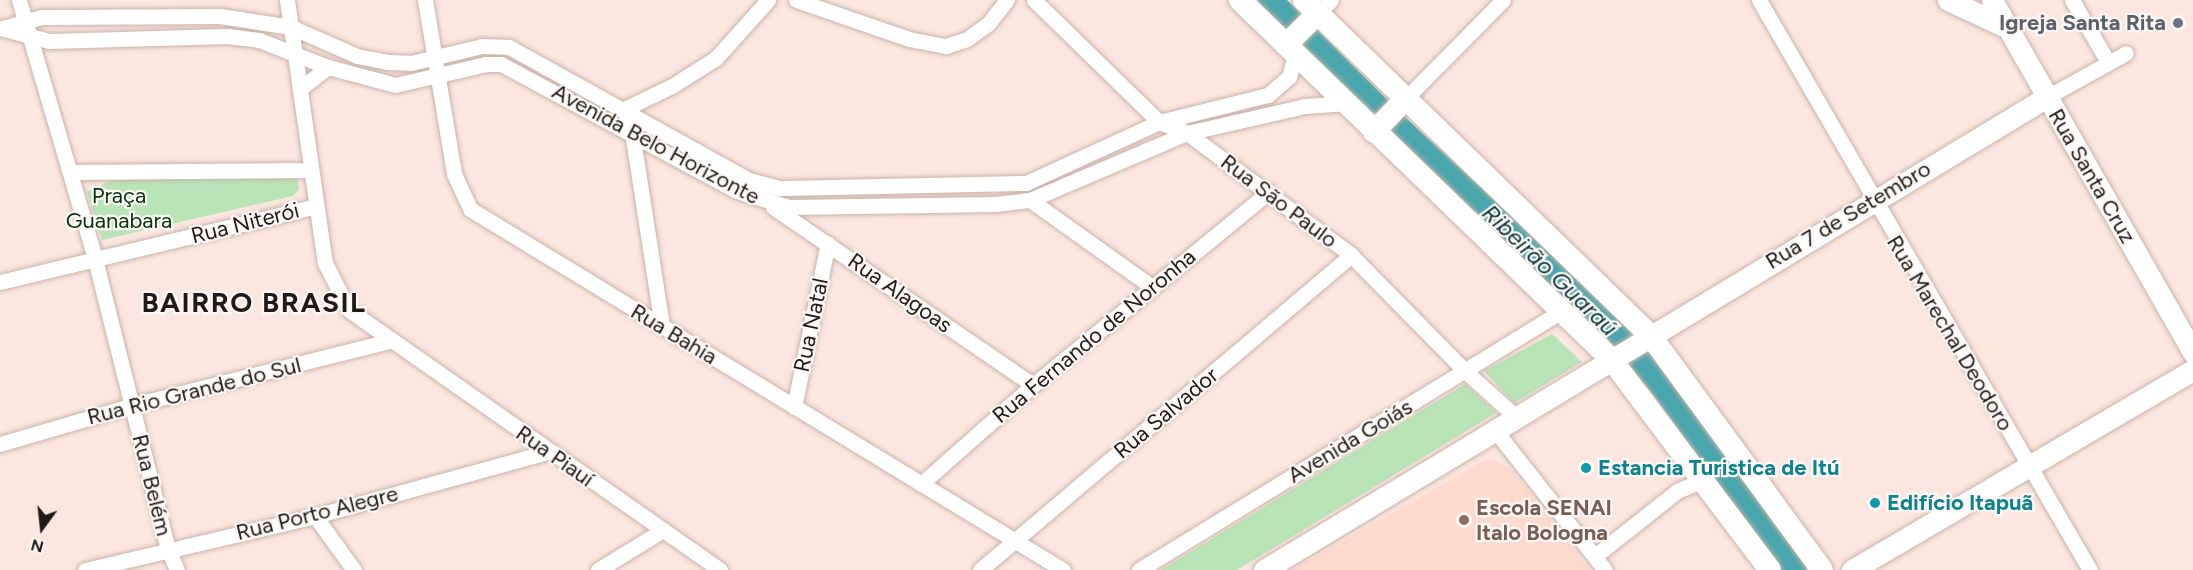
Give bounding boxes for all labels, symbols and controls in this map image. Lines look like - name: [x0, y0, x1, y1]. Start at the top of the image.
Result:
- place label: Igreja Santa Rita: [1999, 10, 2166, 36]
- marker: Igreja Santa Rita: [2171, 16, 2185, 30]
- street label: Avenida Belo Horizonte: [548, 78, 764, 210]
- street label: Rua Santa Cruz: [2043, 104, 2141, 248]
- street label: Rua São Paulo: [1215, 149, 1343, 253]
- street label: Rua 7 de Setembro: [1761, 155, 1935, 275]
- park label: Praça Guanabara: [66, 182, 172, 234]
- street label: Rua Niterói: [188, 197, 302, 249]
- water label: Ribeirão Guaraú: [1476, 198, 1624, 342]
- street label: Rua Marechal Deodoro: [1881, 230, 2019, 436]
- street label: Rua Fernando de Noronha: [987, 243, 1201, 429]
- street label: Rua Alagoas: [843, 248, 957, 338]
- street label: Rua Natal: [788, 276, 834, 374]
- district label: BAIRRO BRASIL: [141, 285, 367, 319]
- street label: Rua Bahia: [626, 298, 722, 370]
- street label: Rua Rio Grande do Sul: [84, 352, 304, 430]
- street label: Rua Salvador: [1109, 362, 1223, 464]
- street label: Avenida Goiás: [1283, 393, 1417, 489]
- street label: Rua Piauí: [511, 420, 599, 492]
- street label: Rua Belém: [127, 431, 177, 539]
- place label: Estancia Turistica de Itú: [1598, 455, 1839, 481]
- marker: Estancia Turistica de Itú: [1579, 461, 1593, 475]
- street label: Rua Porto Alegre: [233, 480, 401, 546]
- place label: Edifício Itapuã: [1887, 490, 2033, 516]
- place label: Escola SENAI Italo Bologna: [1476, 494, 1612, 546]
- marker: Edifício Itapuã: [1868, 496, 1882, 510]
- north arrow: [12, 498, 72, 558]
- marker: Escola SENAI Italo Bologna: [1457, 513, 1471, 527]
- text: N: [29, 535, 46, 557]

